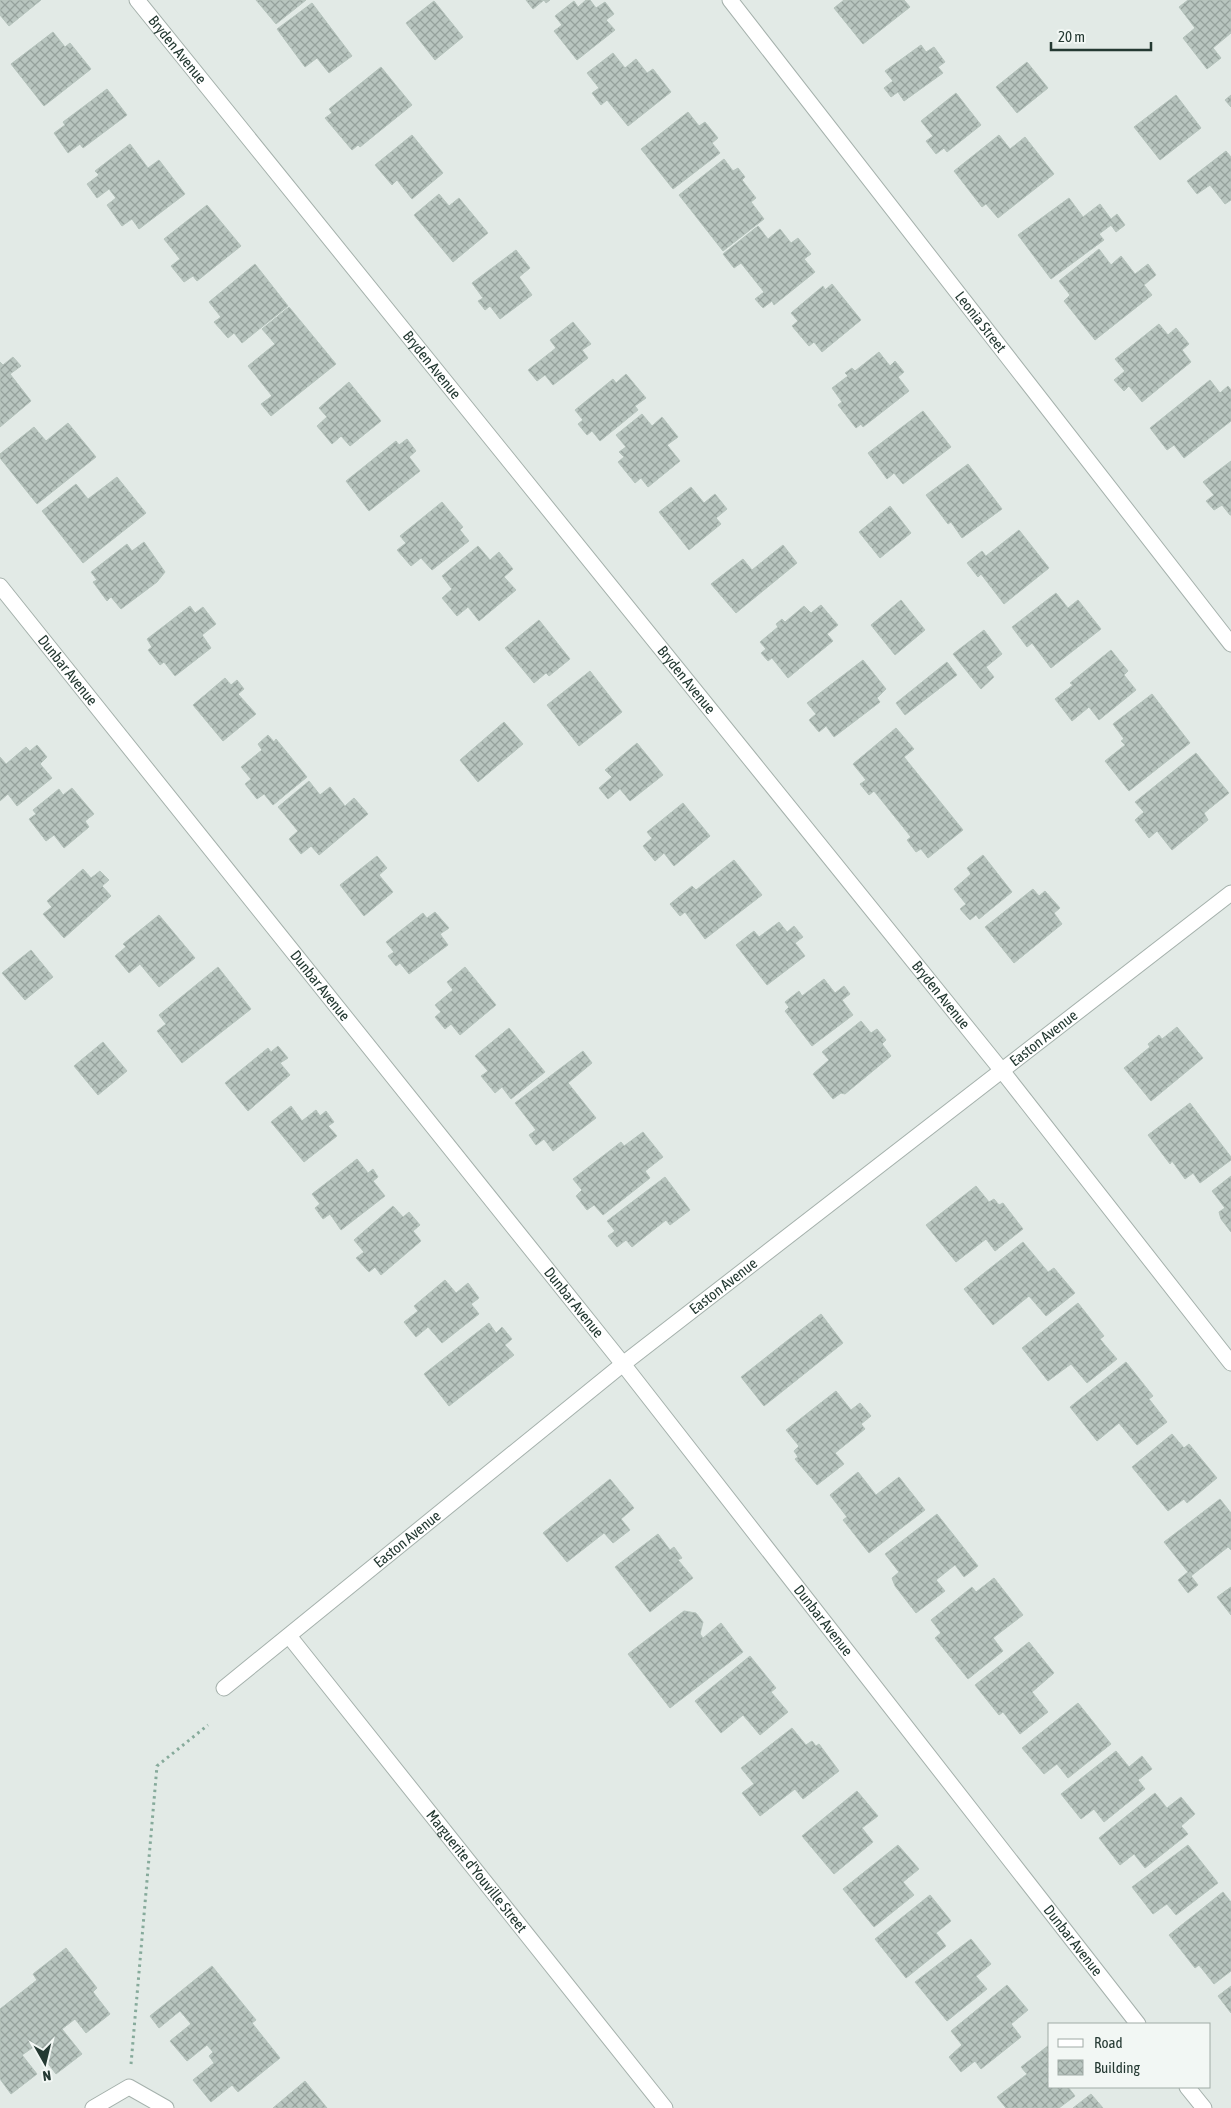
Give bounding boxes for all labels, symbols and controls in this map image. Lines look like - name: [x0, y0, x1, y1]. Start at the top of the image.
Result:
- street label: Bryden Avenue: [145, 12, 210, 87]
- scale bar: [1051, 20, 1151, 52]
- text: 20 m: [1058, 28, 1085, 45]
- street label: Leonia Street: [952, 288, 1010, 356]
- street label: Bryden Avenue: [400, 327, 465, 402]
- street label: Dunbar Avenue: [35, 631, 101, 709]
- street label: Bryden Avenue: [654, 642, 719, 717]
- street label: Dunbar Avenue: [287, 947, 354, 1024]
- street label: Bryden Avenue: [909, 957, 974, 1032]
- street label: Easton Avenue: [1006, 1006, 1081, 1069]
- street label: Easton Avenue: [686, 1254, 760, 1317]
- street label: Dunbar Avenue: [541, 1264, 608, 1341]
- street label: Easton Avenue: [370, 1507, 444, 1571]
- street label: Dunbar Avenue: [791, 1581, 857, 1659]
- street label: Marguerite d'Youville Street: [423, 1807, 531, 1936]
- street label: Dunbar Avenue: [1040, 1901, 1106, 1979]
- legend: [1048, 2023, 1211, 2088]
- text: Road: [1094, 2034, 1123, 2051]
- north arrow: [20, 2038, 70, 2088]
- text: Building: [1094, 2059, 1140, 2076]
- text: N: [42, 2067, 52, 2084]

